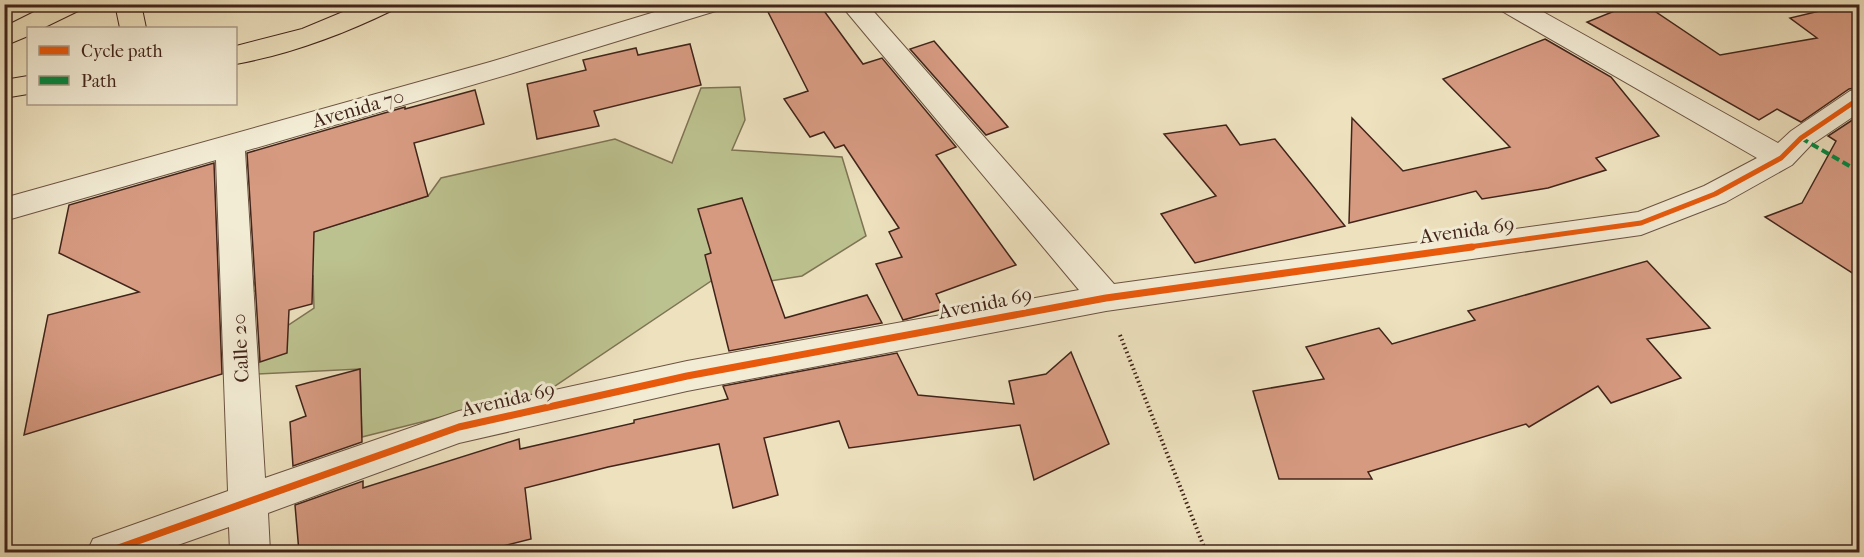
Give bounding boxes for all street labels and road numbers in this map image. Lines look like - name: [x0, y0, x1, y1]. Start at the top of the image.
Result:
- street label: Avenida 70: [309, 84, 407, 133]
- street label: Avenida 69: [1417, 212, 1516, 249]
- street label: Avenida 69: [935, 283, 1034, 324]
- street label: Calle 20: [227, 313, 254, 383]
- street label: Avenida 69: [458, 378, 557, 422]

